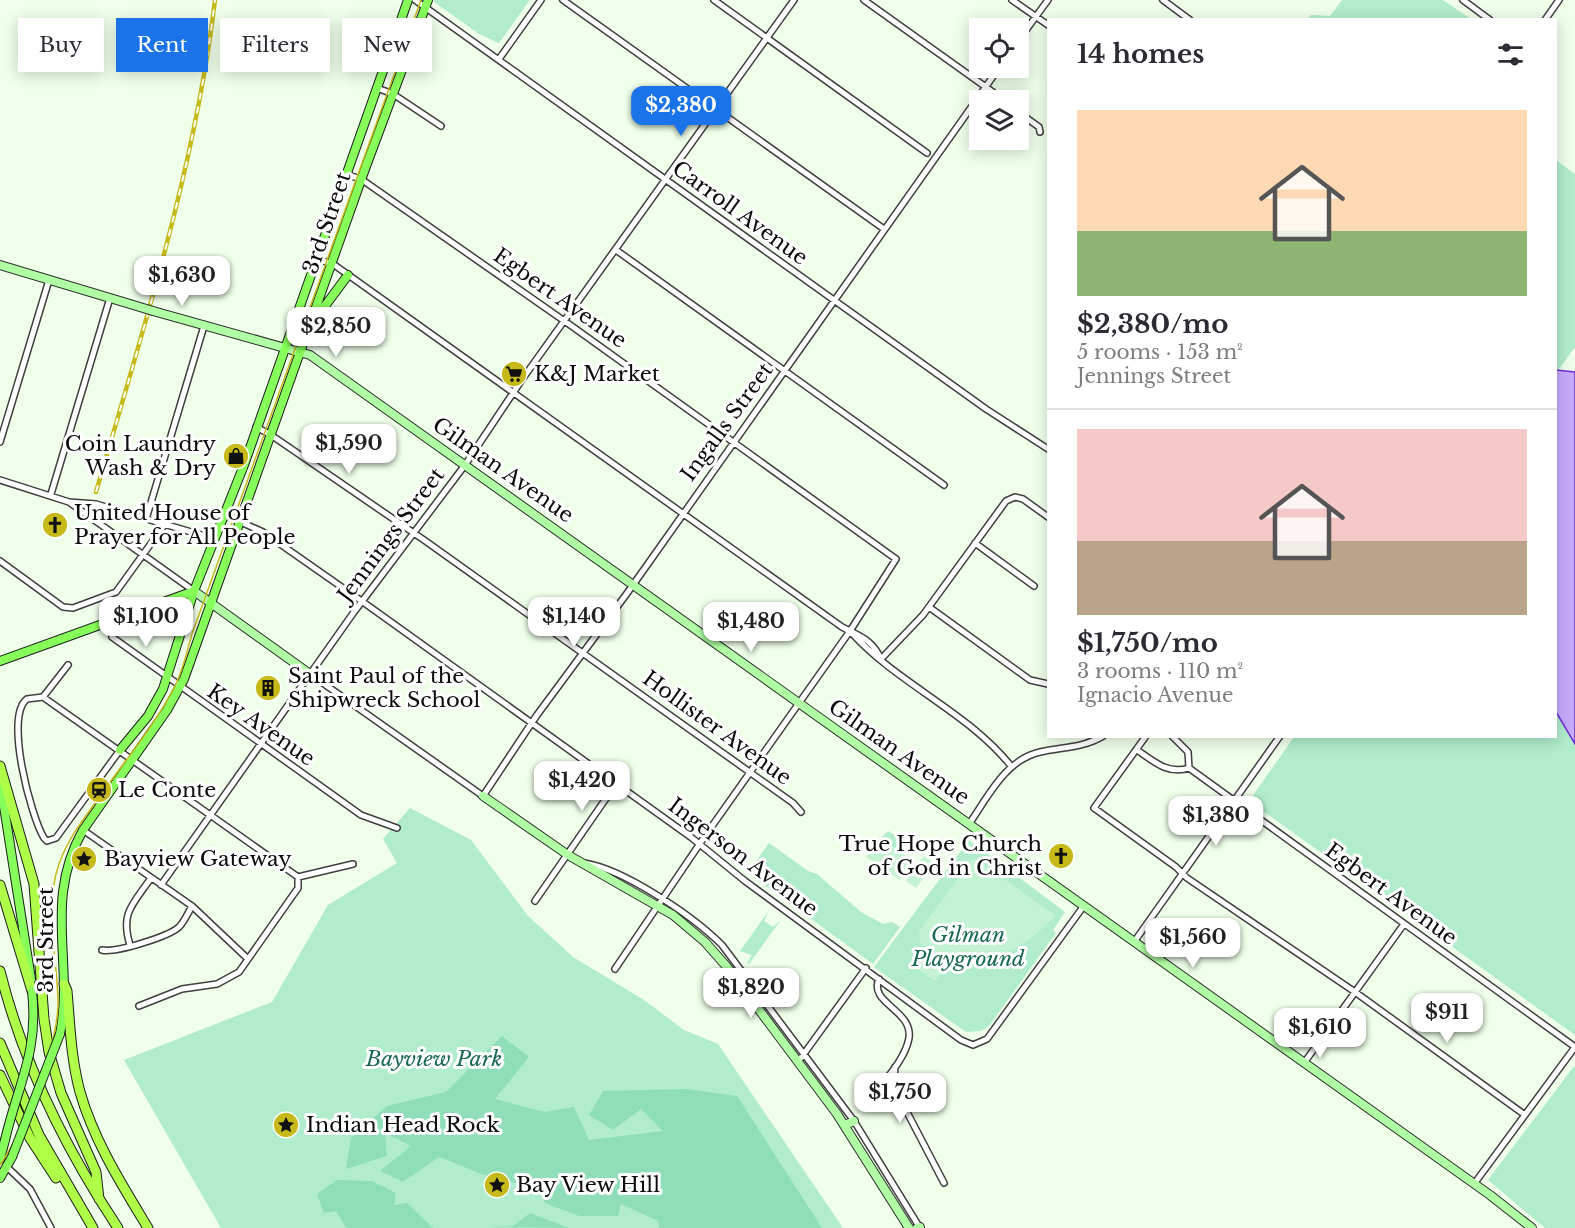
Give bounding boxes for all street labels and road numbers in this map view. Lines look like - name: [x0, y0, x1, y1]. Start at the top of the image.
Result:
- street label: Carroll Avenue: [667, 155, 813, 271]
- street label: 3rd Street: [297, 169, 357, 277]
- street label: Egbert Avenue: [488, 242, 632, 354]
- street label: Ingalls Street: [675, 358, 779, 486]
- street label: Gilman Avenue: [428, 412, 578, 528]
- street label: Jennings Street: [330, 463, 450, 610]
- street label: Hollister Avenue: [638, 665, 796, 791]
- street label: Key Avenue: [202, 678, 320, 772]
- street label: Gilman Avenue: [824, 694, 974, 810]
- street label: Ingerson Avenue: [663, 792, 823, 922]
- street label: Egbert Avenue: [1320, 837, 1462, 951]
- street label: 3rd Street: [33, 887, 59, 993]

